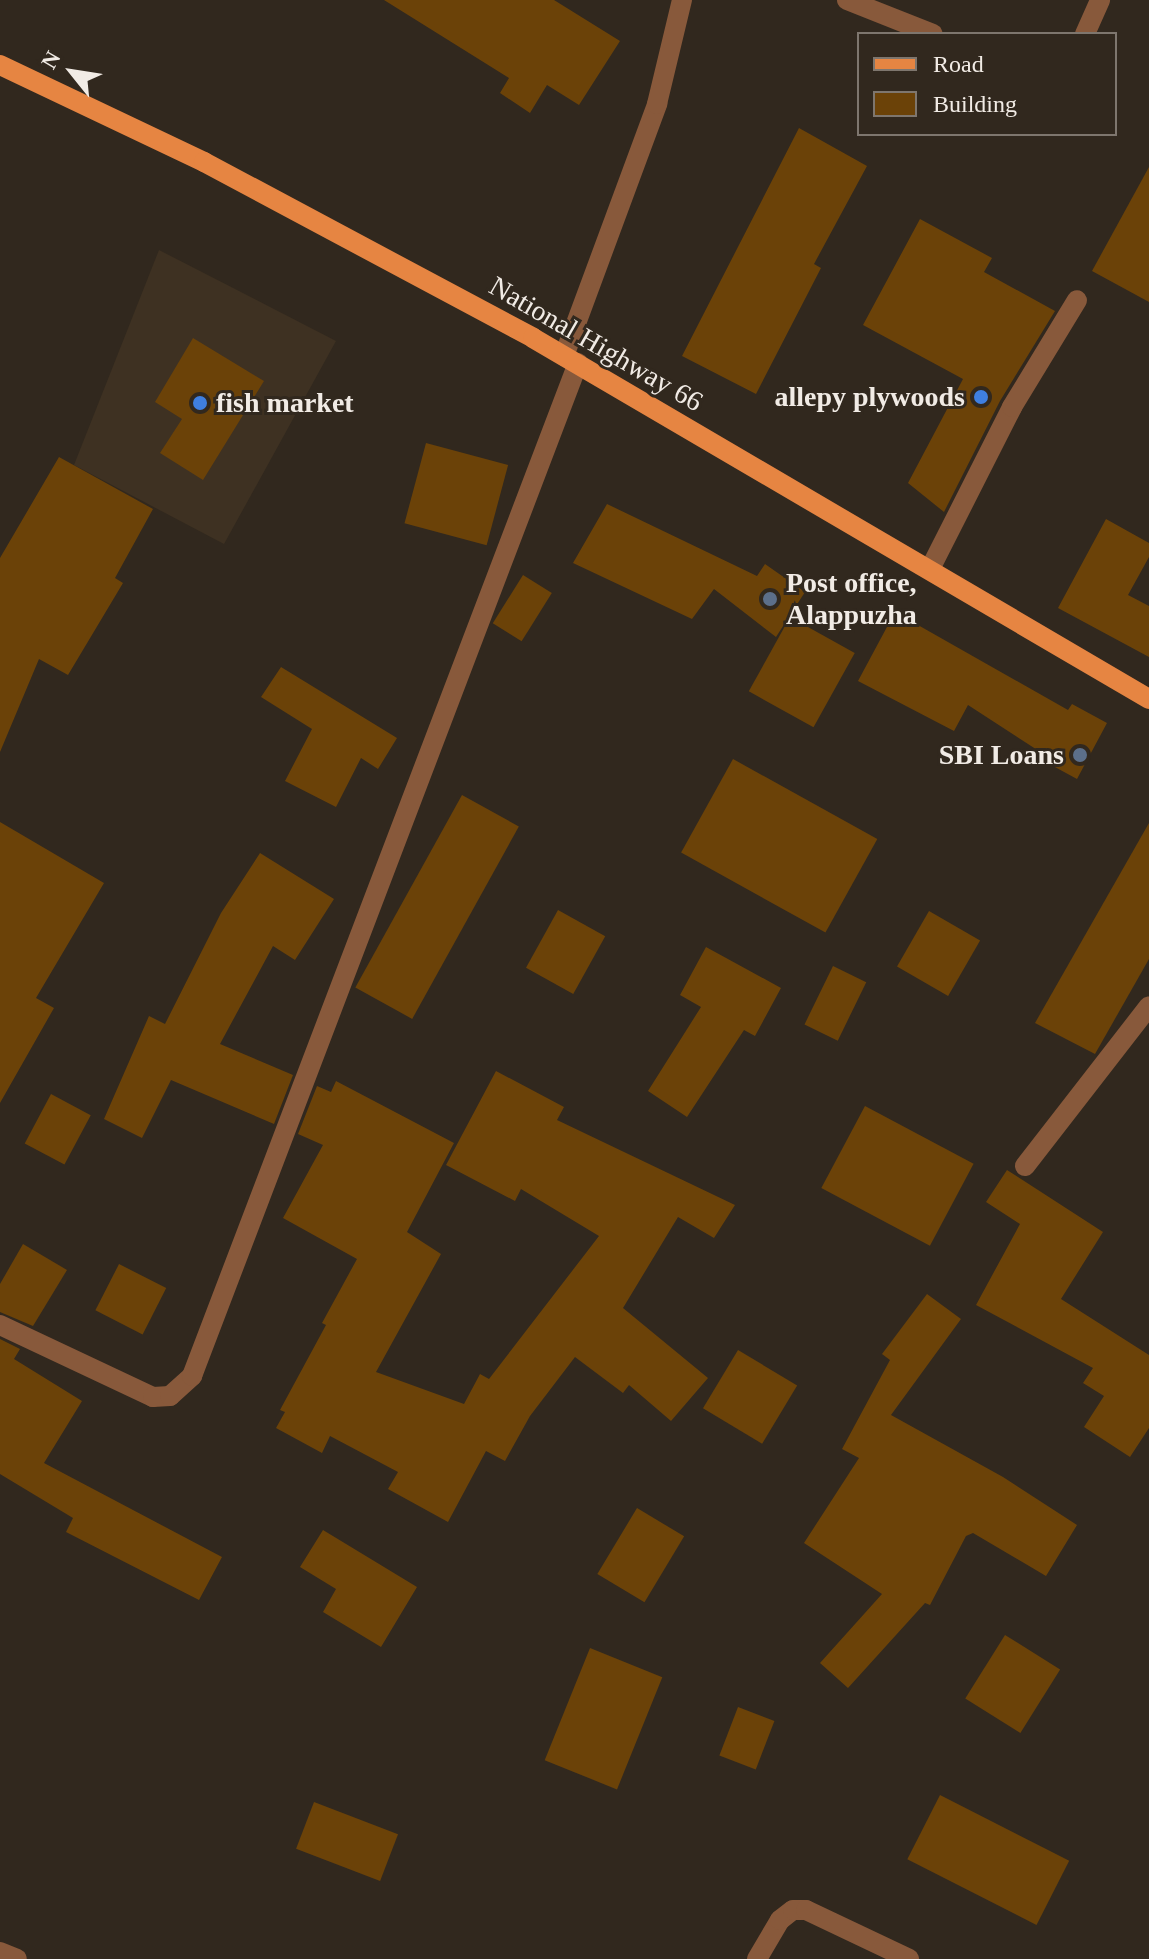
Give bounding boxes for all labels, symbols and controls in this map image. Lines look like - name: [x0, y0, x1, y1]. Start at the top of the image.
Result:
- north arrow: [32, 32, 112, 112]
- legend: [857, 32, 1117, 136]
- text: N: [36, 47, 66, 73]
- text: Road: [933, 51, 984, 77]
- text: Building: [933, 91, 1017, 117]
- street label: National Highway 66: [483, 269, 709, 419]
- place label: allepy plywoods: [774, 380, 965, 414]
- place label: fish market: [216, 386, 354, 420]
- marker: allepy plywoods: [972, 388, 990, 406]
- marker: fish market: [191, 394, 209, 412]
- place label: Post office, Alappuzha: [786, 566, 917, 632]
- marker: Post office, Alappuzha: [761, 590, 779, 608]
- place label: SBI Loans: [939, 738, 1064, 772]
- marker: SBI Loans: [1071, 746, 1089, 764]

